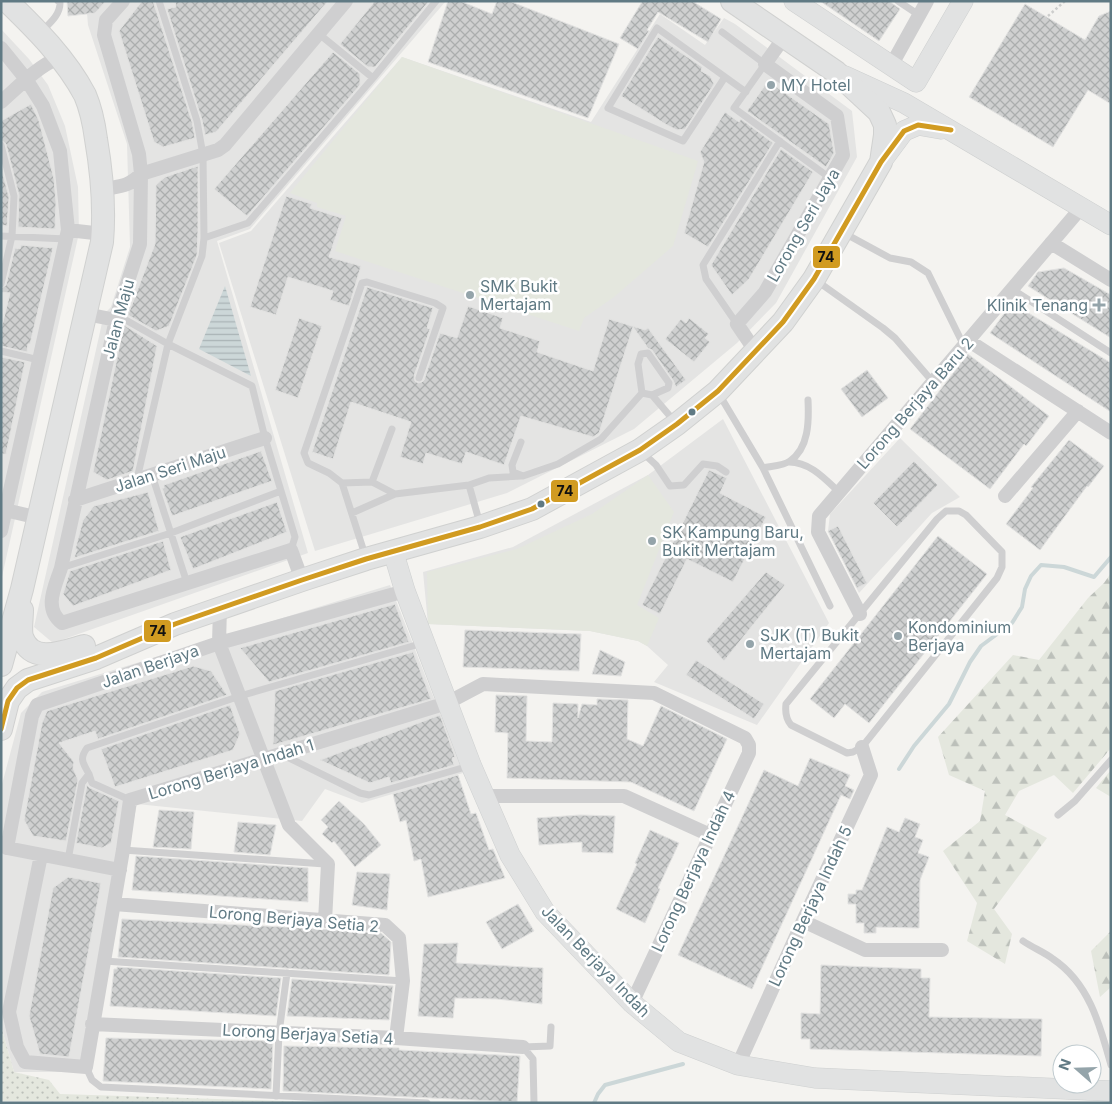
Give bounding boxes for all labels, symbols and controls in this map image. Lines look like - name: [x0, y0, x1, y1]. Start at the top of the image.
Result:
- place label: MY Hotel: [781, 75, 851, 95]
- marker: MY Hotel: [765, 79, 777, 91]
- street label: Lorong Seri Jaya: [762, 165, 844, 285]
- line badge: 74: [812, 245, 841, 269]
- text: 74: [818, 248, 834, 265]
- place label: SMK Bukit Mertajam: [480, 276, 558, 314]
- street label: Jalan Maju: [98, 277, 138, 361]
- marker: SMK Bukit Mertajam: [464, 289, 476, 301]
- place label: Klinik Tenang: [987, 295, 1088, 315]
- marker: Klinik Tenang: [1092, 298, 1106, 312]
- street label: Lorong Berjaya Baru 2: [852, 333, 978, 473]
- unlabelled marker: [687, 407, 697, 417]
- street label: Jalan Seri Maju: [112, 442, 228, 496]
- line badge: 74: [550, 479, 579, 503]
- text: 74: [557, 482, 573, 499]
- unlabelled marker: [536, 499, 546, 509]
- place label: SK Kampung Baru, Bukit Mertajam: [662, 522, 804, 560]
- marker: SK Kampung Baru, Bukit Mertajam: [646, 535, 658, 547]
- place label: Kondominium Berjaya: [908, 617, 1011, 655]
- line badge: 74: [143, 619, 172, 643]
- text: 74: [150, 622, 166, 639]
- place label: SJK (T) Bukit Mertajam: [760, 625, 859, 663]
- marker: Kondominium Berjaya: [892, 630, 904, 642]
- marker: SJK (T) Bukit Mertajam: [744, 638, 756, 650]
- street label: Jalan Berjaya: [99, 640, 201, 692]
- street label: Lorong Berjaya Indah 1: [146, 734, 316, 804]
- street label: Lorong Berjaya Indah 4: [647, 787, 739, 955]
- street label: Lorong Berjaya Indah 5: [764, 822, 856, 990]
- street label: Jalan Berjaya Indah: [537, 901, 655, 1021]
- street label: Lorong Berjaya Setia 2: [208, 902, 380, 936]
- street label: Lorong Berjaya Setia 4: [222, 1020, 394, 1048]
- north arrow: [1052, 1044, 1102, 1094]
- text: N: [1055, 1056, 1074, 1072]

